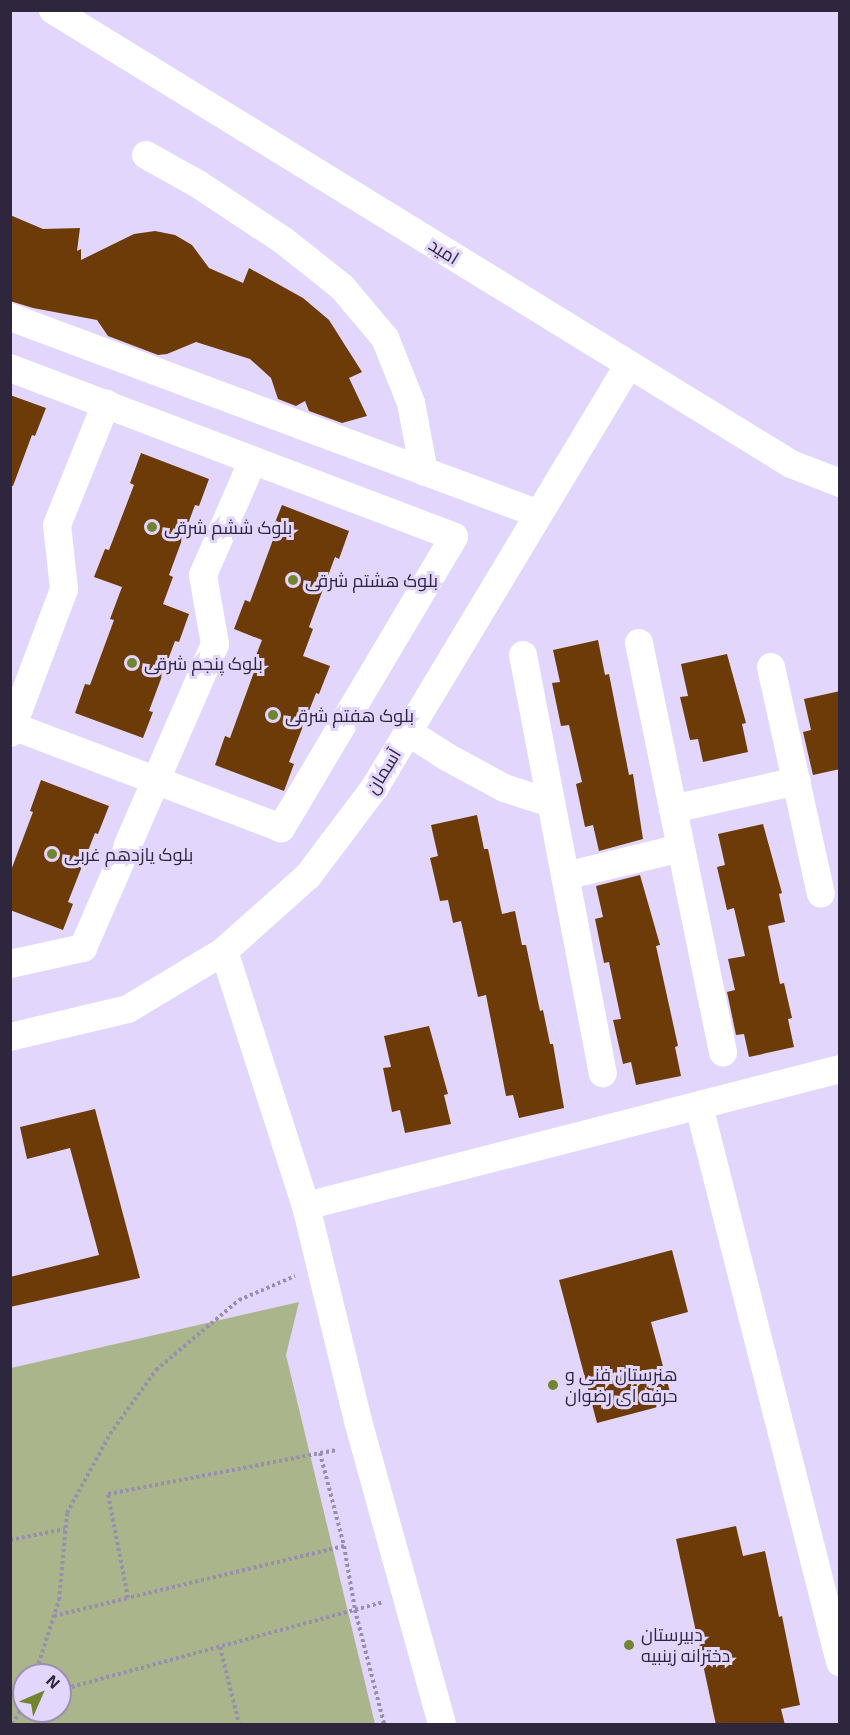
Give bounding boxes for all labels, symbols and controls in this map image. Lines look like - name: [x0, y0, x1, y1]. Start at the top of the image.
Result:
- street label: امید: [425, 234, 463, 268]
- place label: بلوک ششم شرقی: [164, 516, 292, 538]
- marker: بلوک ششم شرقی: [145, 520, 159, 534]
- place label: بلوک هشتم شرقی: [305, 569, 438, 591]
- marker: بلوک هشتم شرقی: [286, 573, 300, 587]
- place label: بلوک پنجم شرقی: [144, 652, 263, 674]
- marker: بلوک پنجم شرقی: [125, 656, 139, 670]
- place label: بلوک هفتم شرقی: [285, 704, 414, 726]
- marker: بلوک هفتم شرقی: [266, 708, 280, 722]
- street label: آسمان: [361, 744, 405, 798]
- place label: بلوک یازدهم غربی: [64, 843, 193, 865]
- marker: بلوک یازدهم غربی: [45, 847, 59, 861]
- place label: هنرستان فنی و حرفه ای رضوان: [565, 1364, 677, 1406]
- marker: هنرستان فنی و حرفه ای رضوان: [546, 1378, 560, 1392]
- place label: دبیرستان دخترانه زینبیه: [641, 1624, 730, 1666]
- marker: دبیرستان دخترانه زینبیه: [622, 1638, 636, 1652]
- north arrow: [12, 1663, 72, 1723]
- text: N: [43, 1671, 64, 1692]

